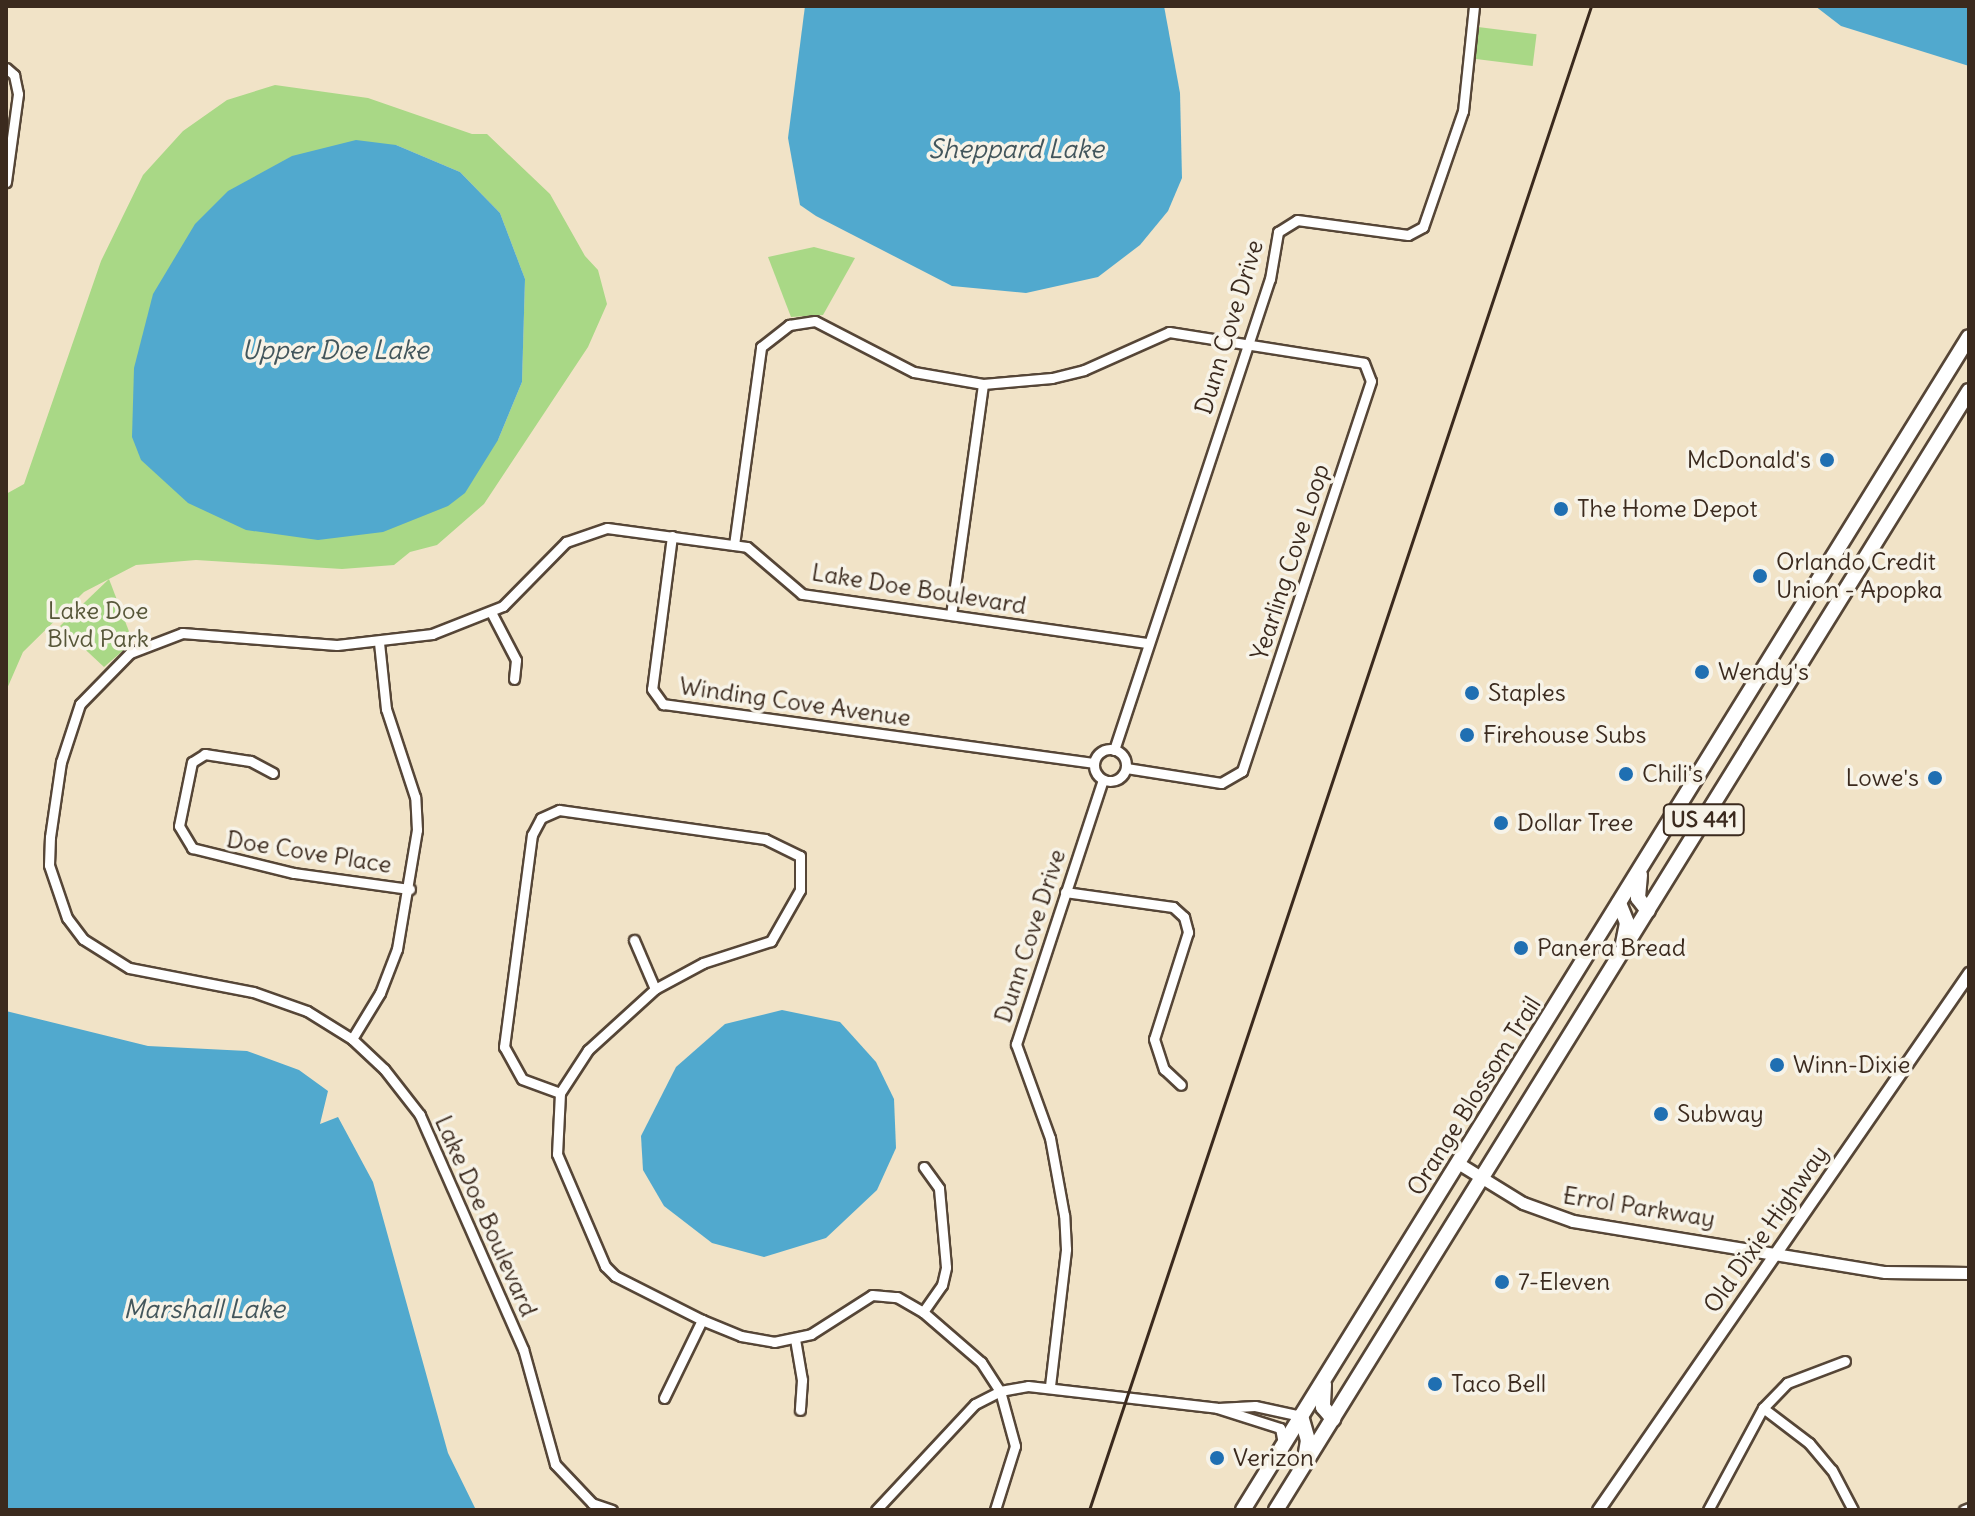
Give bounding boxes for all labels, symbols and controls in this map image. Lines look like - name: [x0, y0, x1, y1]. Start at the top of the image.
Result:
- water label: Sheppard Lake: [928, 133, 1104, 165]
- street label: Dunn Cove Drive: [1189, 236, 1269, 418]
- water label: Upper Doe Lake: [241, 334, 429, 366]
- place label: McDonald's: [1687, 446, 1811, 474]
- marker: McDonald's: [1818, 451, 1836, 469]
- street label: Yearling Cove Loop: [1245, 460, 1335, 664]
- place label: The Home Depot: [1577, 495, 1758, 523]
- marker: The Home Depot: [1552, 500, 1570, 518]
- place label: Orlando Credit Union - Apopka: [1776, 548, 1943, 604]
- street label: Lake Doe Boulevard: [810, 558, 1028, 620]
- marker: Orlando Credit Union - Apopka: [1751, 567, 1769, 585]
- park label: Lake Doe Blvd Park: [47, 597, 149, 653]
- place label: Wendy's: [1718, 658, 1809, 686]
- marker: Wendy's: [1693, 663, 1711, 681]
- street label: Winding Cove Avenue: [677, 672, 913, 732]
- place label: Staples: [1488, 679, 1566, 707]
- marker: Staples: [1463, 684, 1481, 702]
- place label: Firehouse Subs: [1483, 721, 1646, 749]
- marker: Firehouse Subs: [1458, 726, 1476, 744]
- place label: Chili's: [1642, 760, 1703, 788]
- place label: Lowe's: [1845, 764, 1919, 792]
- marker: Chili's: [1617, 765, 1635, 783]
- marker: Lowe's: [1926, 769, 1944, 787]
- road number: US 441: [1662, 802, 1746, 838]
- place label: Dollar Tree: [1517, 809, 1633, 837]
- marker: Dollar Tree: [1492, 814, 1510, 832]
- street label: Doe Cove Place: [224, 825, 394, 879]
- street label: Dunn Cove Drive: [988, 846, 1072, 1026]
- place label: Panera Bread: [1537, 934, 1686, 962]
- marker: Panera Bread: [1512, 939, 1530, 957]
- street label: Orange Blossom Trail: [1401, 991, 1547, 1201]
- place label: Winn-Dixie: [1793, 1051, 1911, 1079]
- marker: Winn-Dixie: [1768, 1056, 1786, 1074]
- place label: Subway: [1677, 1100, 1764, 1128]
- marker: Subway: [1652, 1105, 1670, 1123]
- street label: Lake Doe Boulevard: [429, 1111, 543, 1321]
- street label: Old Dixie Highway: [1697, 1140, 1835, 1318]
- street label: Errol Parkway: [1561, 1181, 1717, 1233]
- place label: 7-Eleven: [1518, 1268, 1610, 1296]
- marker: 7-Eleven: [1493, 1273, 1511, 1291]
- water label: Marshall Lake: [123, 1293, 285, 1325]
- place label: Taco Bell: [1451, 1370, 1546, 1398]
- marker: Taco Bell: [1426, 1375, 1444, 1393]
- place label: Verizon: [1233, 1444, 1314, 1472]
- marker: Verizon: [1208, 1449, 1226, 1467]

